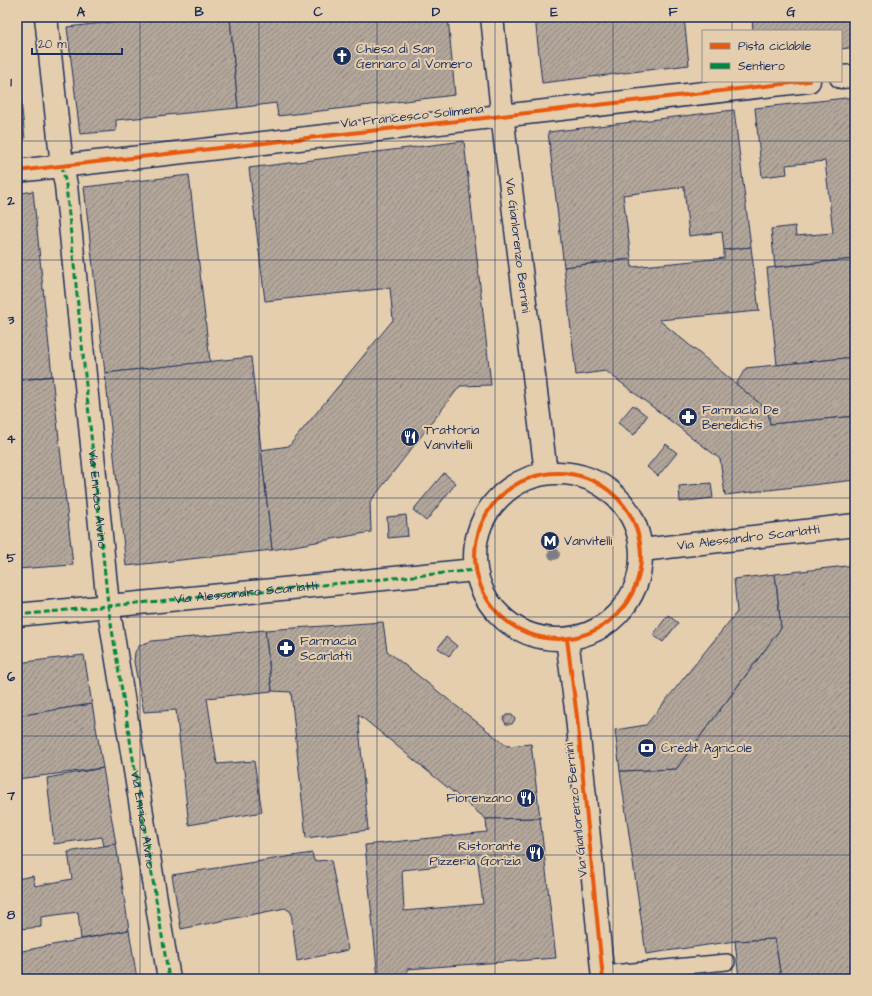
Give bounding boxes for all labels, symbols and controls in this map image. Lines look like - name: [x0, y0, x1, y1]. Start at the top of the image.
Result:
- text: A: [77, 3, 86, 21]
- text: B: [194, 3, 204, 21]
- text: C: [313, 3, 323, 21]
- text: D: [432, 3, 441, 21]
- text: E: [550, 3, 558, 21]
- text: F: [668, 3, 678, 21]
- text: G: [786, 3, 796, 21]
- scale bar: [32, 30, 122, 56]
- legend: [702, 30, 842, 82]
- text: 20 m: [38, 36, 67, 53]
- text: Pista ciclabile: [738, 38, 812, 55]
- place label: Chiesa di San Gennaro al Vomero: [356, 40, 473, 73]
- church icon: Chiesa di San Gennaro al Vomero: [331, 45, 353, 67]
- text: Sentiero: [738, 58, 785, 75]
- text: 1: [10, 73, 12, 91]
- street label: Via Francesco Solimena: [340, 99, 485, 132]
- street label: Via Gianlorenzo Bernini: [501, 177, 535, 314]
- text: 2: [6, 192, 15, 210]
- text: 3: [7, 311, 15, 329]
- place label: Farmacia De Benedictis: [702, 401, 779, 434]
- pharmacy icon: Farmacia De Benedictis: [677, 406, 699, 428]
- place label: Trattoria Vanvitelli: [424, 421, 480, 454]
- restaurant icon: Trattoria Vanvitelli: [399, 426, 421, 448]
- text: 4: [7, 430, 16, 448]
- street label: Via Enrico Alvino: [84, 449, 111, 550]
- street label: Via Alessandro Scarlatti: [676, 520, 821, 555]
- metro station icon: Vanvitelli: [539, 530, 561, 552]
- place label: Vanvitelli: [564, 532, 612, 550]
- text: 5: [6, 549, 16, 567]
- street label: Via Alessandro Scarlatti: [174, 577, 318, 608]
- place label: Farmacia Scarlatti: [300, 632, 357, 665]
- pharmacy icon: Farmacia Scarlatti: [275, 637, 297, 659]
- text: 6: [7, 668, 16, 686]
- bank icon: Crédit Agricole: [636, 737, 658, 759]
- place label: Crédit Agricole: [661, 739, 752, 758]
- street label: Via Gianlorenzo Bernini: [560, 742, 592, 878]
- street label: Via Enrico Alvino: [126, 769, 160, 871]
- text: 7: [6, 787, 16, 805]
- restaurant icon: Fiorenzano: [515, 787, 537, 809]
- place label: Fiorenzano: [446, 789, 513, 807]
- place label: Ristorante Pizzeria Gorizia: [429, 837, 521, 870]
- restaurant icon: Ristorante Pizzeria Gorizia: [524, 842, 546, 864]
- text: 8: [7, 906, 16, 924]

